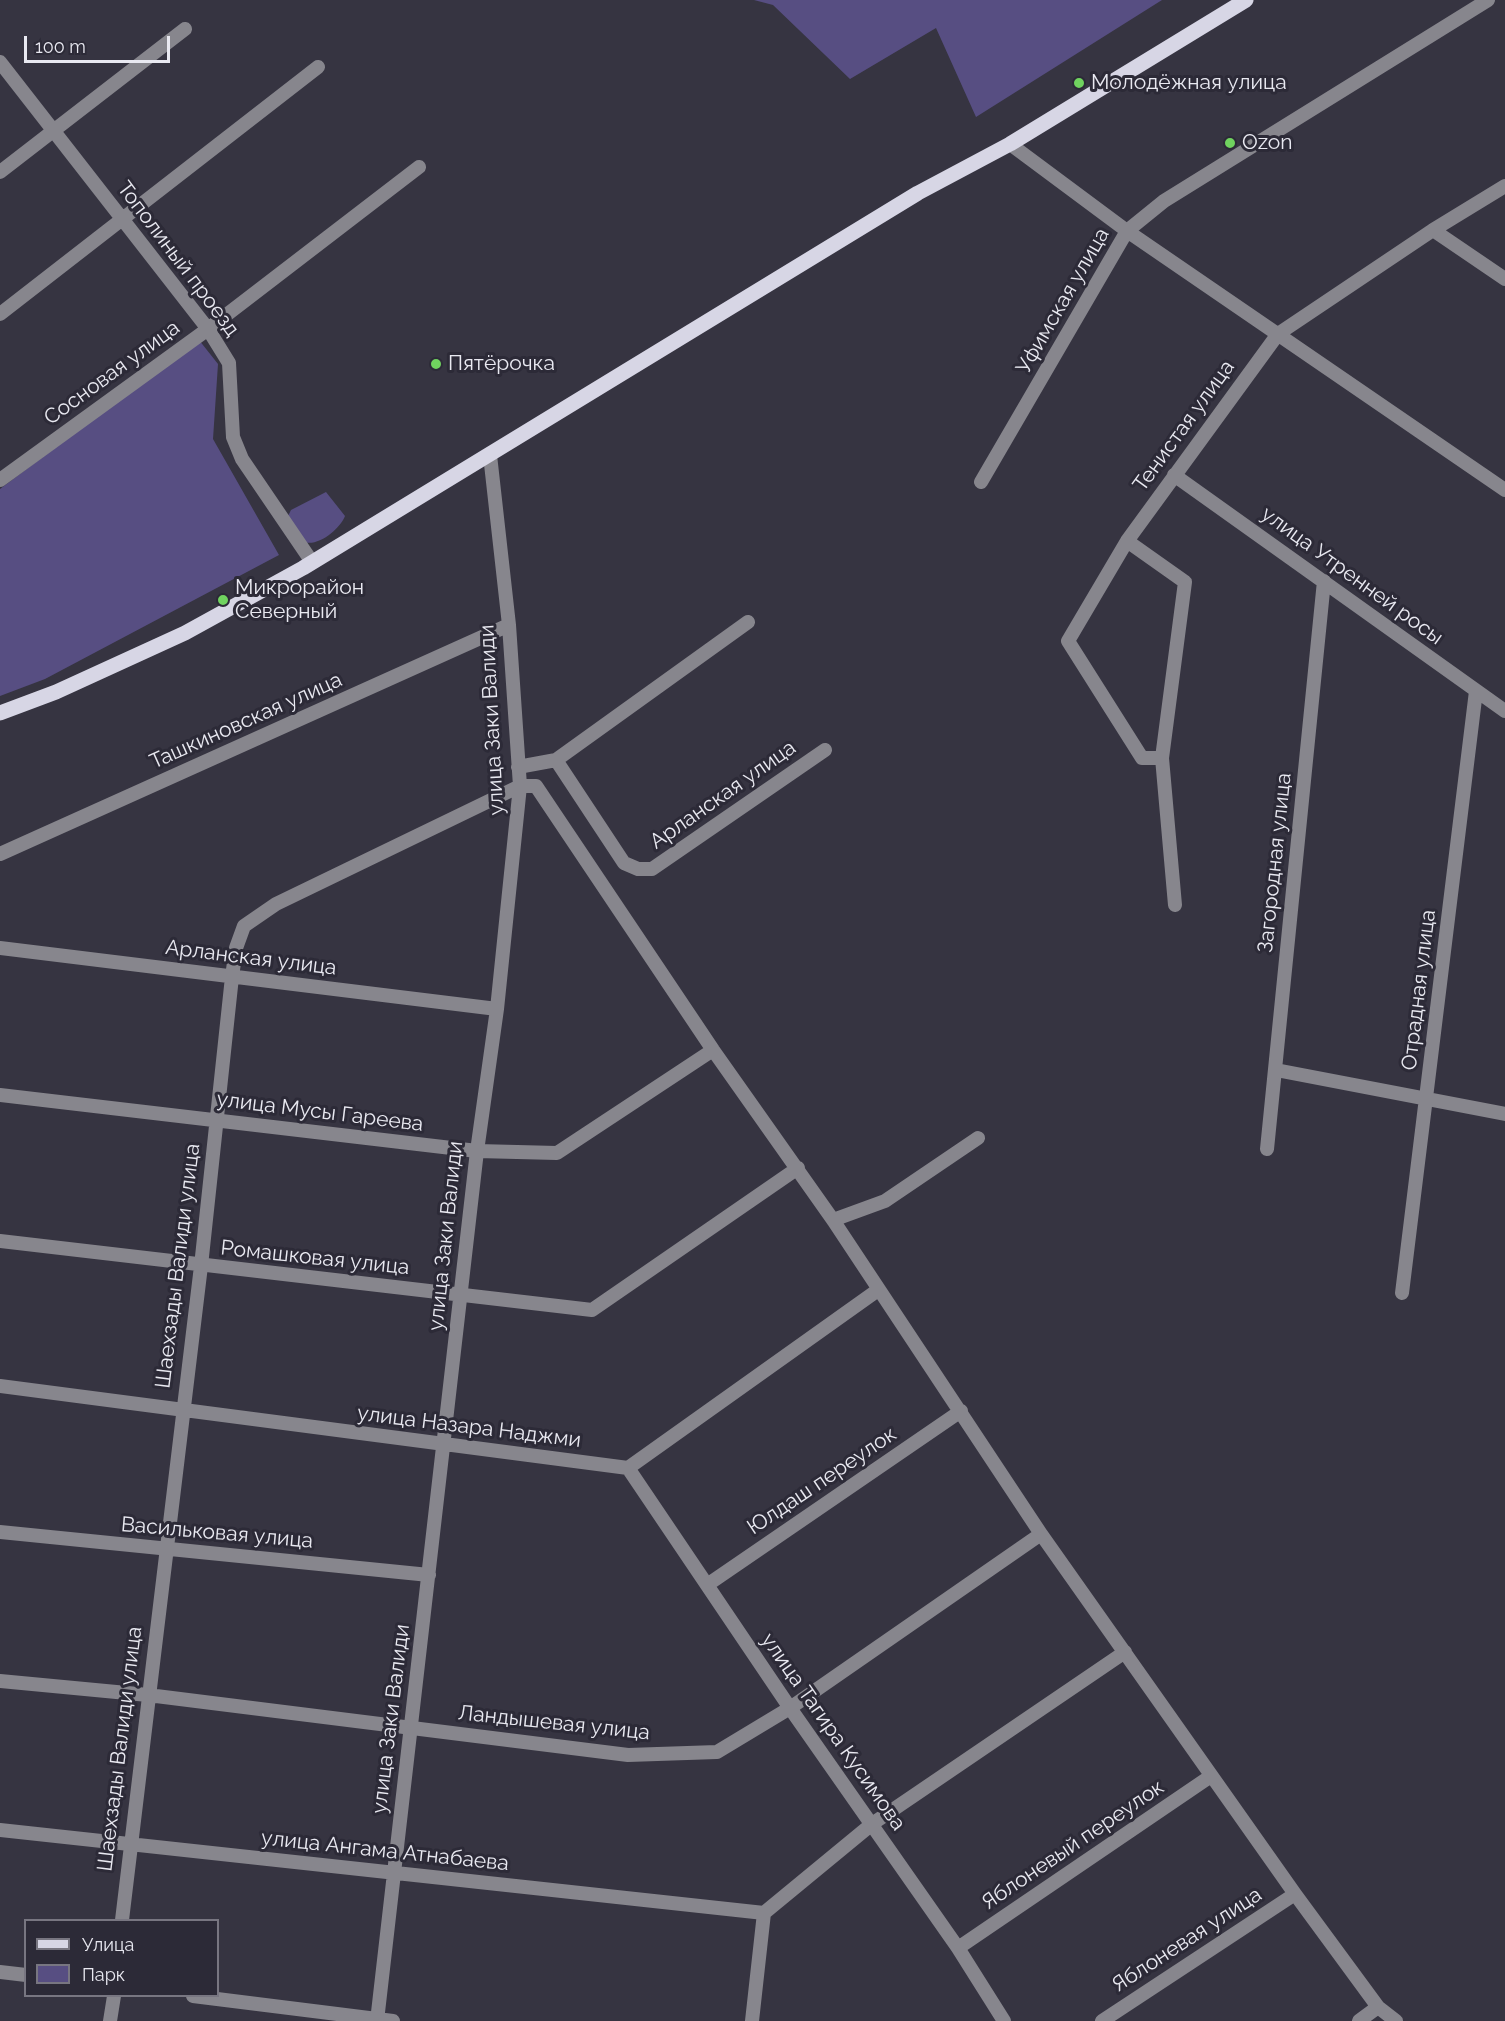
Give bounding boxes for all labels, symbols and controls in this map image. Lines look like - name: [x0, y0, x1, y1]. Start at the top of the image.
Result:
- scale bar: [27, 24, 172, 62]
- text: 100 m: [35, 36, 86, 57]
- place label: Молодёжная улица: [1091, 70, 1287, 96]
- marker: Молодёжная улица: [1072, 76, 1086, 90]
- place label: Ozon: [1242, 130, 1293, 156]
- marker: Ozon: [1223, 136, 1237, 150]
- street label: Тополиный проезд: [111, 176, 245, 342]
- street label: Уфимская улица: [1011, 224, 1115, 378]
- street label: Сосновая улица: [39, 315, 185, 431]
- place label: Пятёрочка: [448, 351, 555, 377]
- street label: Тенистая улица: [1128, 355, 1240, 497]
- marker: Пятёрочка: [429, 357, 443, 371]
- street label: улица Утренней росы: [1256, 501, 1448, 651]
- place label: Микрорайон Северный: [235, 575, 364, 625]
- marker: Микрорайон Северный: [216, 593, 230, 607]
- street label: улица Заки Валиди: [474, 624, 510, 816]
- street label: Ташкиновская улица: [146, 667, 346, 775]
- street label: Арланская улица: [645, 735, 801, 855]
- street label: Загородная улица: [1253, 772, 1297, 954]
- street label: Отрадная улица: [1397, 908, 1441, 1072]
- street label: Арланская улица: [164, 935, 338, 981]
- street label: улица Мусы Гареева: [215, 1087, 425, 1137]
- street label: улица Заки Валиди: [423, 1140, 469, 1332]
- street label: Шаехзады Валиди улица: [150, 1142, 206, 1390]
- street label: Ромашковая улица: [219, 1236, 411, 1280]
- street label: улица Назара Наджми: [356, 1401, 582, 1453]
- street label: Юлдаш переулок: [743, 1422, 901, 1540]
- street label: Васильковая улица: [120, 1512, 314, 1554]
- street label: улица Заки Валиди: [367, 1623, 415, 1815]
- street label: Шаехзады Валиди улица: [92, 1625, 148, 1873]
- street label: улица Тагира Кусимова: [755, 1629, 911, 1835]
- street label: Ландышевая улица: [457, 1700, 651, 1746]
- street label: Яблоневый переулок: [977, 1775, 1169, 1915]
- street label: улица Ангама Атнабаева: [260, 1825, 510, 1877]
- street label: Яблоневая улица: [1107, 1882, 1267, 1998]
- legend: [24, 1919, 219, 1997]
- text: Улица: [82, 1934, 134, 1955]
- text: Парк: [82, 1964, 125, 1985]

